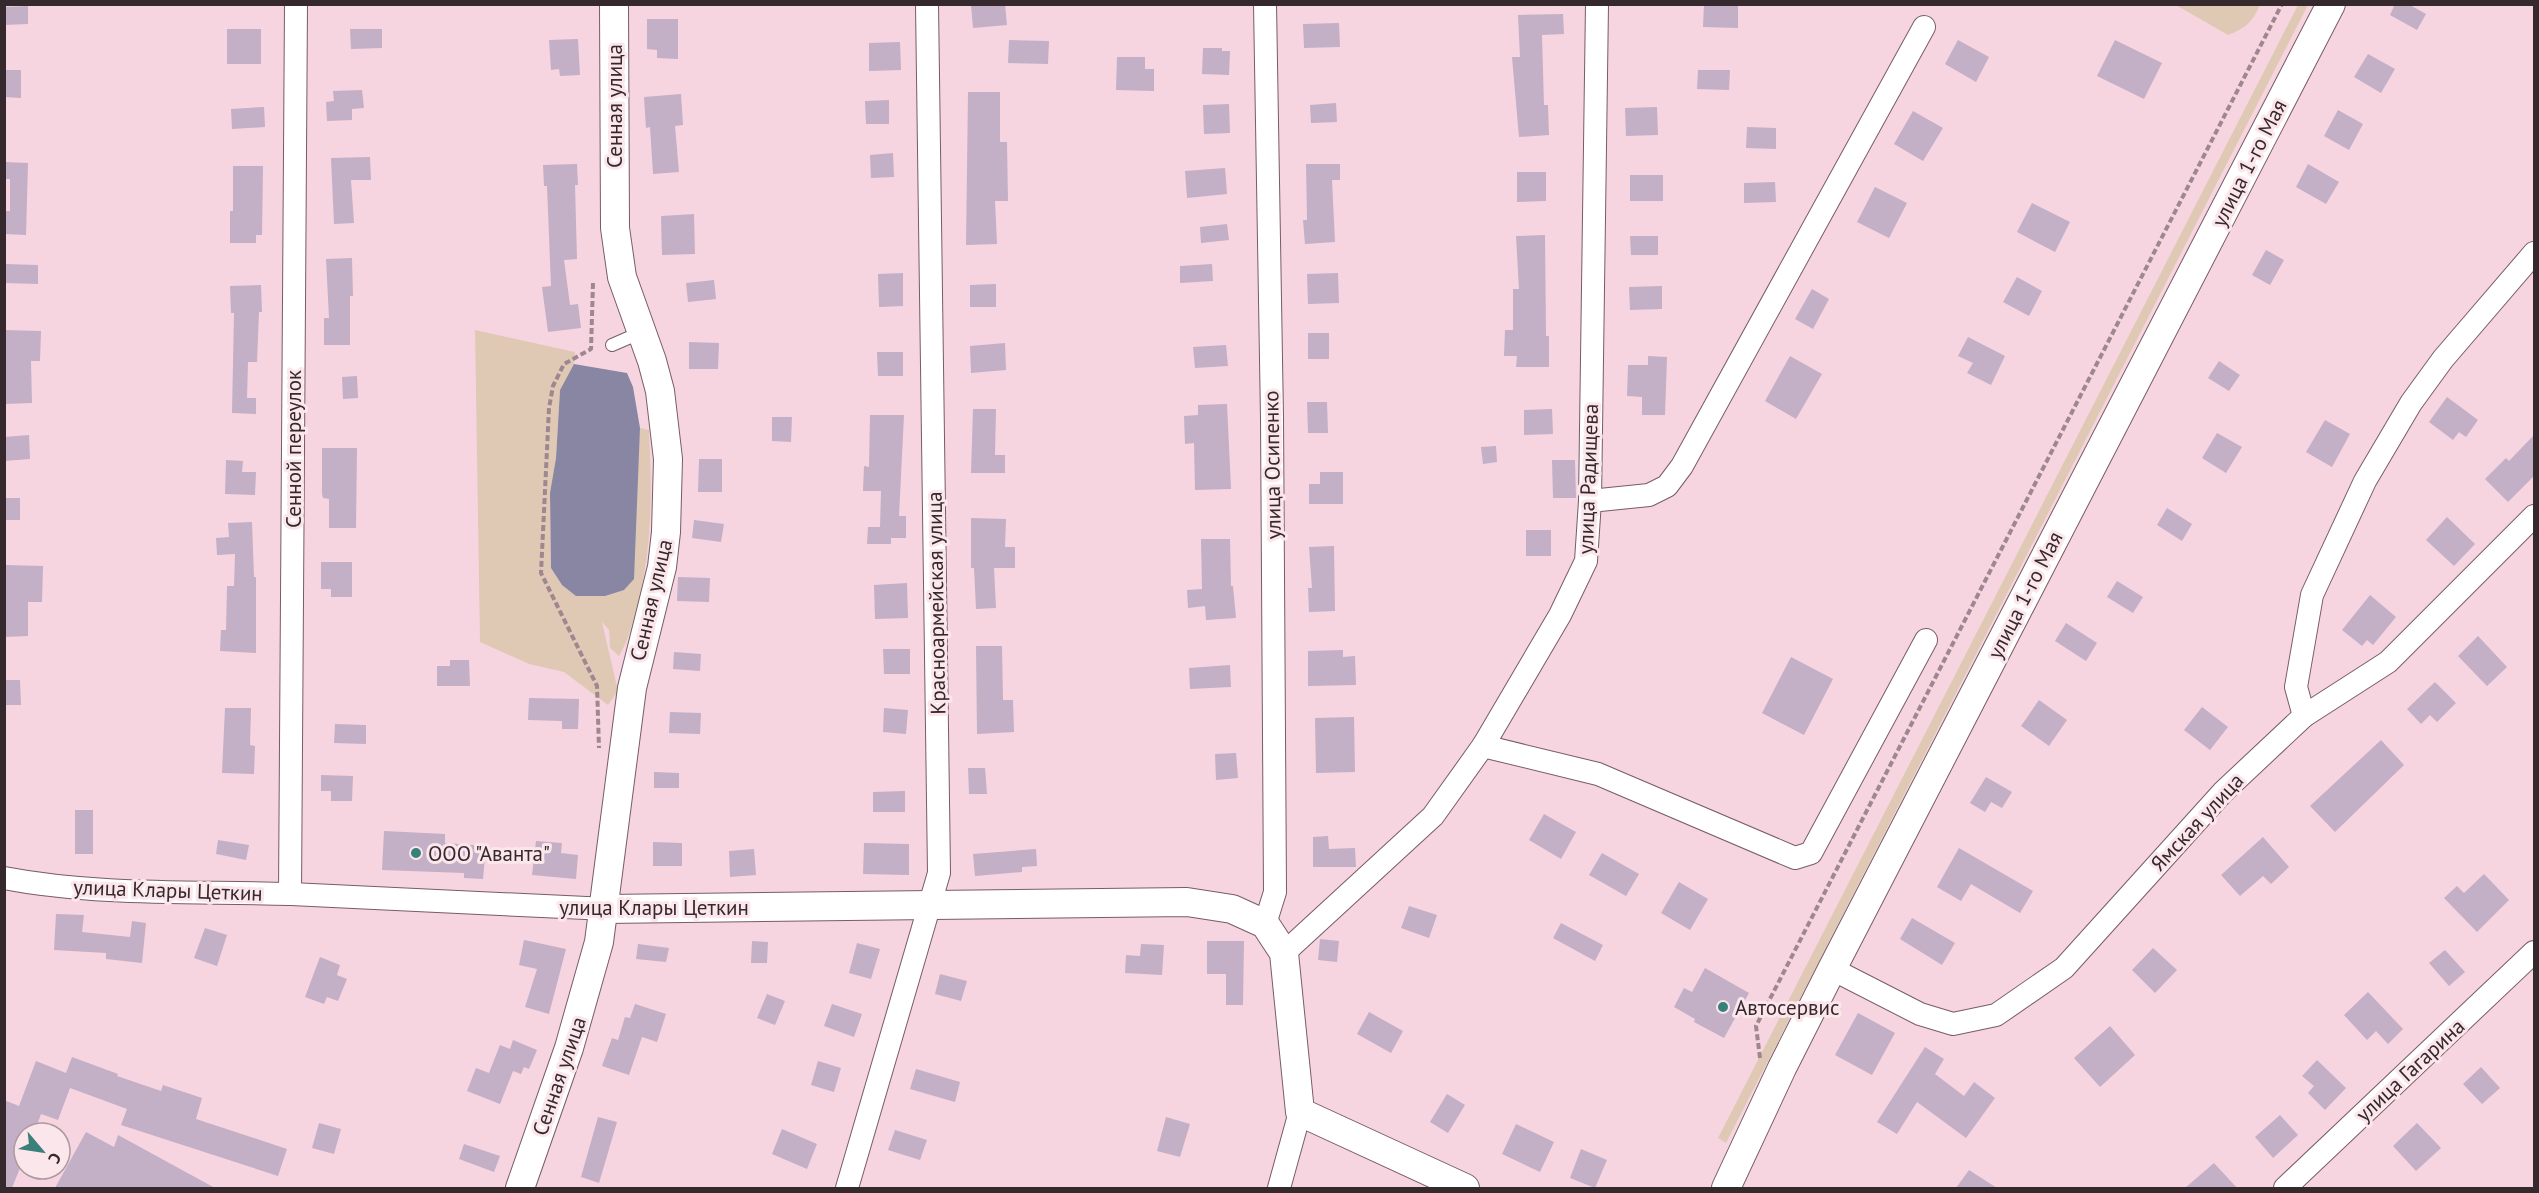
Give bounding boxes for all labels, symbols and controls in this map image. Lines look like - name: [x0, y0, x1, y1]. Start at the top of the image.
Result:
- street label: Сенная улица: [601, 44, 628, 168]
- street label: улица 1-го Мая: [2205, 95, 2293, 231]
- street label: Сенной переулок: [280, 370, 307, 528]
- street label: улица Осипенко: [1257, 390, 1287, 540]
- street label: улица Радищева: [1572, 403, 1604, 555]
- street label: Красноармейская улица: [921, 491, 951, 715]
- street label: улица 1-го Мая: [1981, 527, 2069, 663]
- street label: Сенная улица: [624, 537, 678, 663]
- street label: Ямская улица: [2145, 767, 2249, 877]
- place label: ООО "Аванта": [428, 840, 550, 867]
- marker: ООО "Аванта": [409, 846, 423, 860]
- street label: улица Клары Цеткин: [73, 873, 263, 907]
- street label: улица Клары Цеткин: [559, 894, 749, 921]
- place label: Автосервис: [1735, 994, 1839, 1021]
- marker: Автосервис: [1716, 1000, 1730, 1014]
- street label: Сенная улица: [526, 1013, 592, 1139]
- street label: улица Гагарина: [2350, 1013, 2470, 1127]
- north arrow: [12, 1121, 72, 1181]
- text: С: [44, 1150, 66, 1167]

